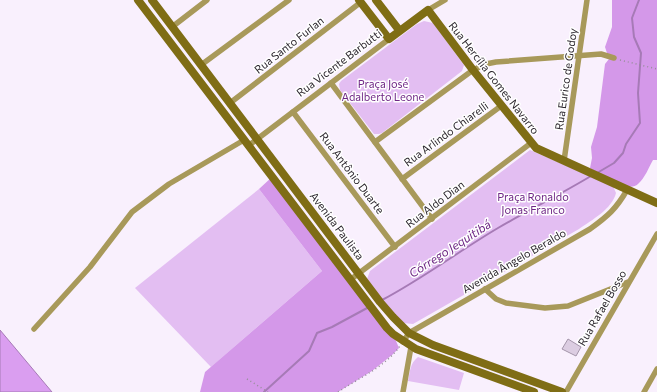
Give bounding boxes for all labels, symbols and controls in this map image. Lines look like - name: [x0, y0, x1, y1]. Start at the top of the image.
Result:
- street label: Rua Santo Furlan: [251, 13, 326, 76]
- street label: Rua Hercília Gomes Navarro: [447, 19, 543, 137]
- street label: Rua Vicente Barbutti: [294, 26, 384, 99]
- street label: Rua Eurico de Godoy: [552, 27, 579, 131]
- park label: Praça José Adalberto Leone: [342, 77, 425, 103]
- street label: Rua Arlindo Chiarelli: [401, 99, 491, 169]
- street label: Rua Antônio Duarte: [318, 129, 387, 216]
- street label: Rua Aldo Dian: [403, 177, 466, 230]
- street label: Avenida Paulista: [308, 189, 367, 262]
- park label: Praça Ronaldo Jonas Franco: [497, 190, 569, 217]
- water label: Córrego Jequitibá: [406, 216, 494, 281]
- street label: Avenida Ângelo Beraldo: [459, 224, 568, 296]
- street label: Rua Rafael Bosso: [575, 267, 629, 348]

